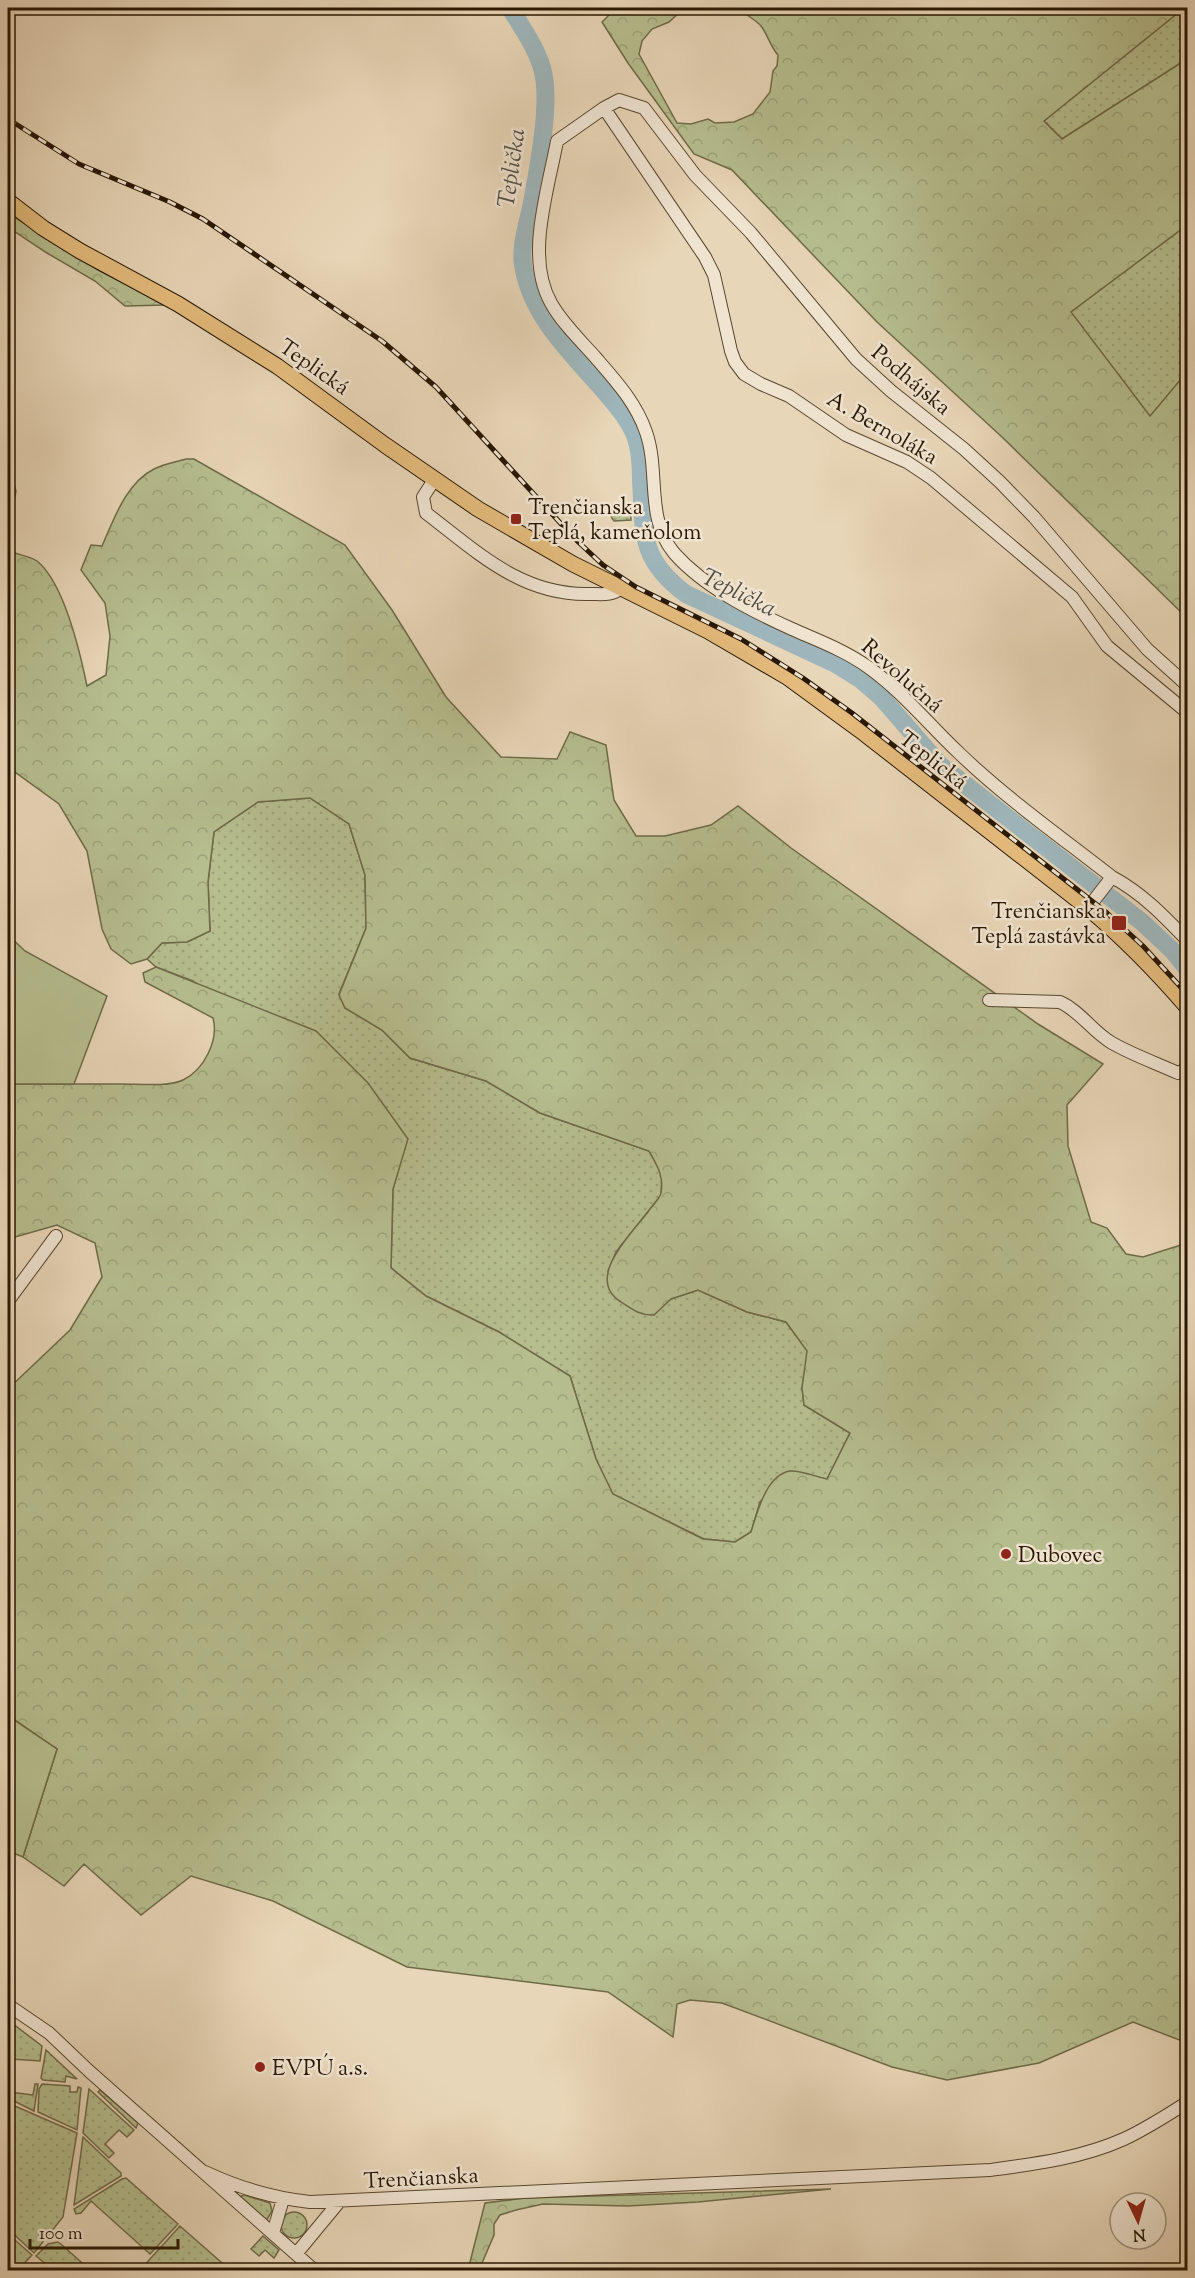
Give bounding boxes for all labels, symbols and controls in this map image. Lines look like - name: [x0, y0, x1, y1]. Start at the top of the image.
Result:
- water label: Teplička: [491, 126, 535, 210]
- street label: Teplická: [271, 332, 355, 404]
- street label: Podhájska: [863, 338, 957, 424]
- street label: A. Bernoláka: [820, 385, 943, 474]
- place label: Trenčianska Teplá, kameňolom: [528, 493, 701, 550]
- marker: Trenčianska Teplá, kameňolom: [509, 512, 523, 526]
- water label: Teplička: [695, 561, 781, 627]
- street label: Revolučná: [853, 633, 949, 722]
- street label: Teplická: [891, 724, 973, 799]
- place label: Trenčianska Teplá zastávka: [971, 897, 1106, 954]
- marker: Trenčianska Teplá zastávka: [1110, 914, 1128, 932]
- place label: Dubovec: [1018, 1541, 1102, 1573]
- marker: Dubovec: [999, 1547, 1013, 1561]
- place label: EVPÚ a.s.: [272, 2053, 368, 2086]
- marker: EVPÚ a.s.: [253, 2060, 267, 2074]
- street label: Trenčianska: [363, 2161, 479, 2199]
- north arrow: [1108, 2191, 1168, 2251]
- scale bar: [30, 2212, 178, 2250]
- text: N: [1132, 2221, 1146, 2245]
- text: 100 m: [39, 2222, 83, 2248]

